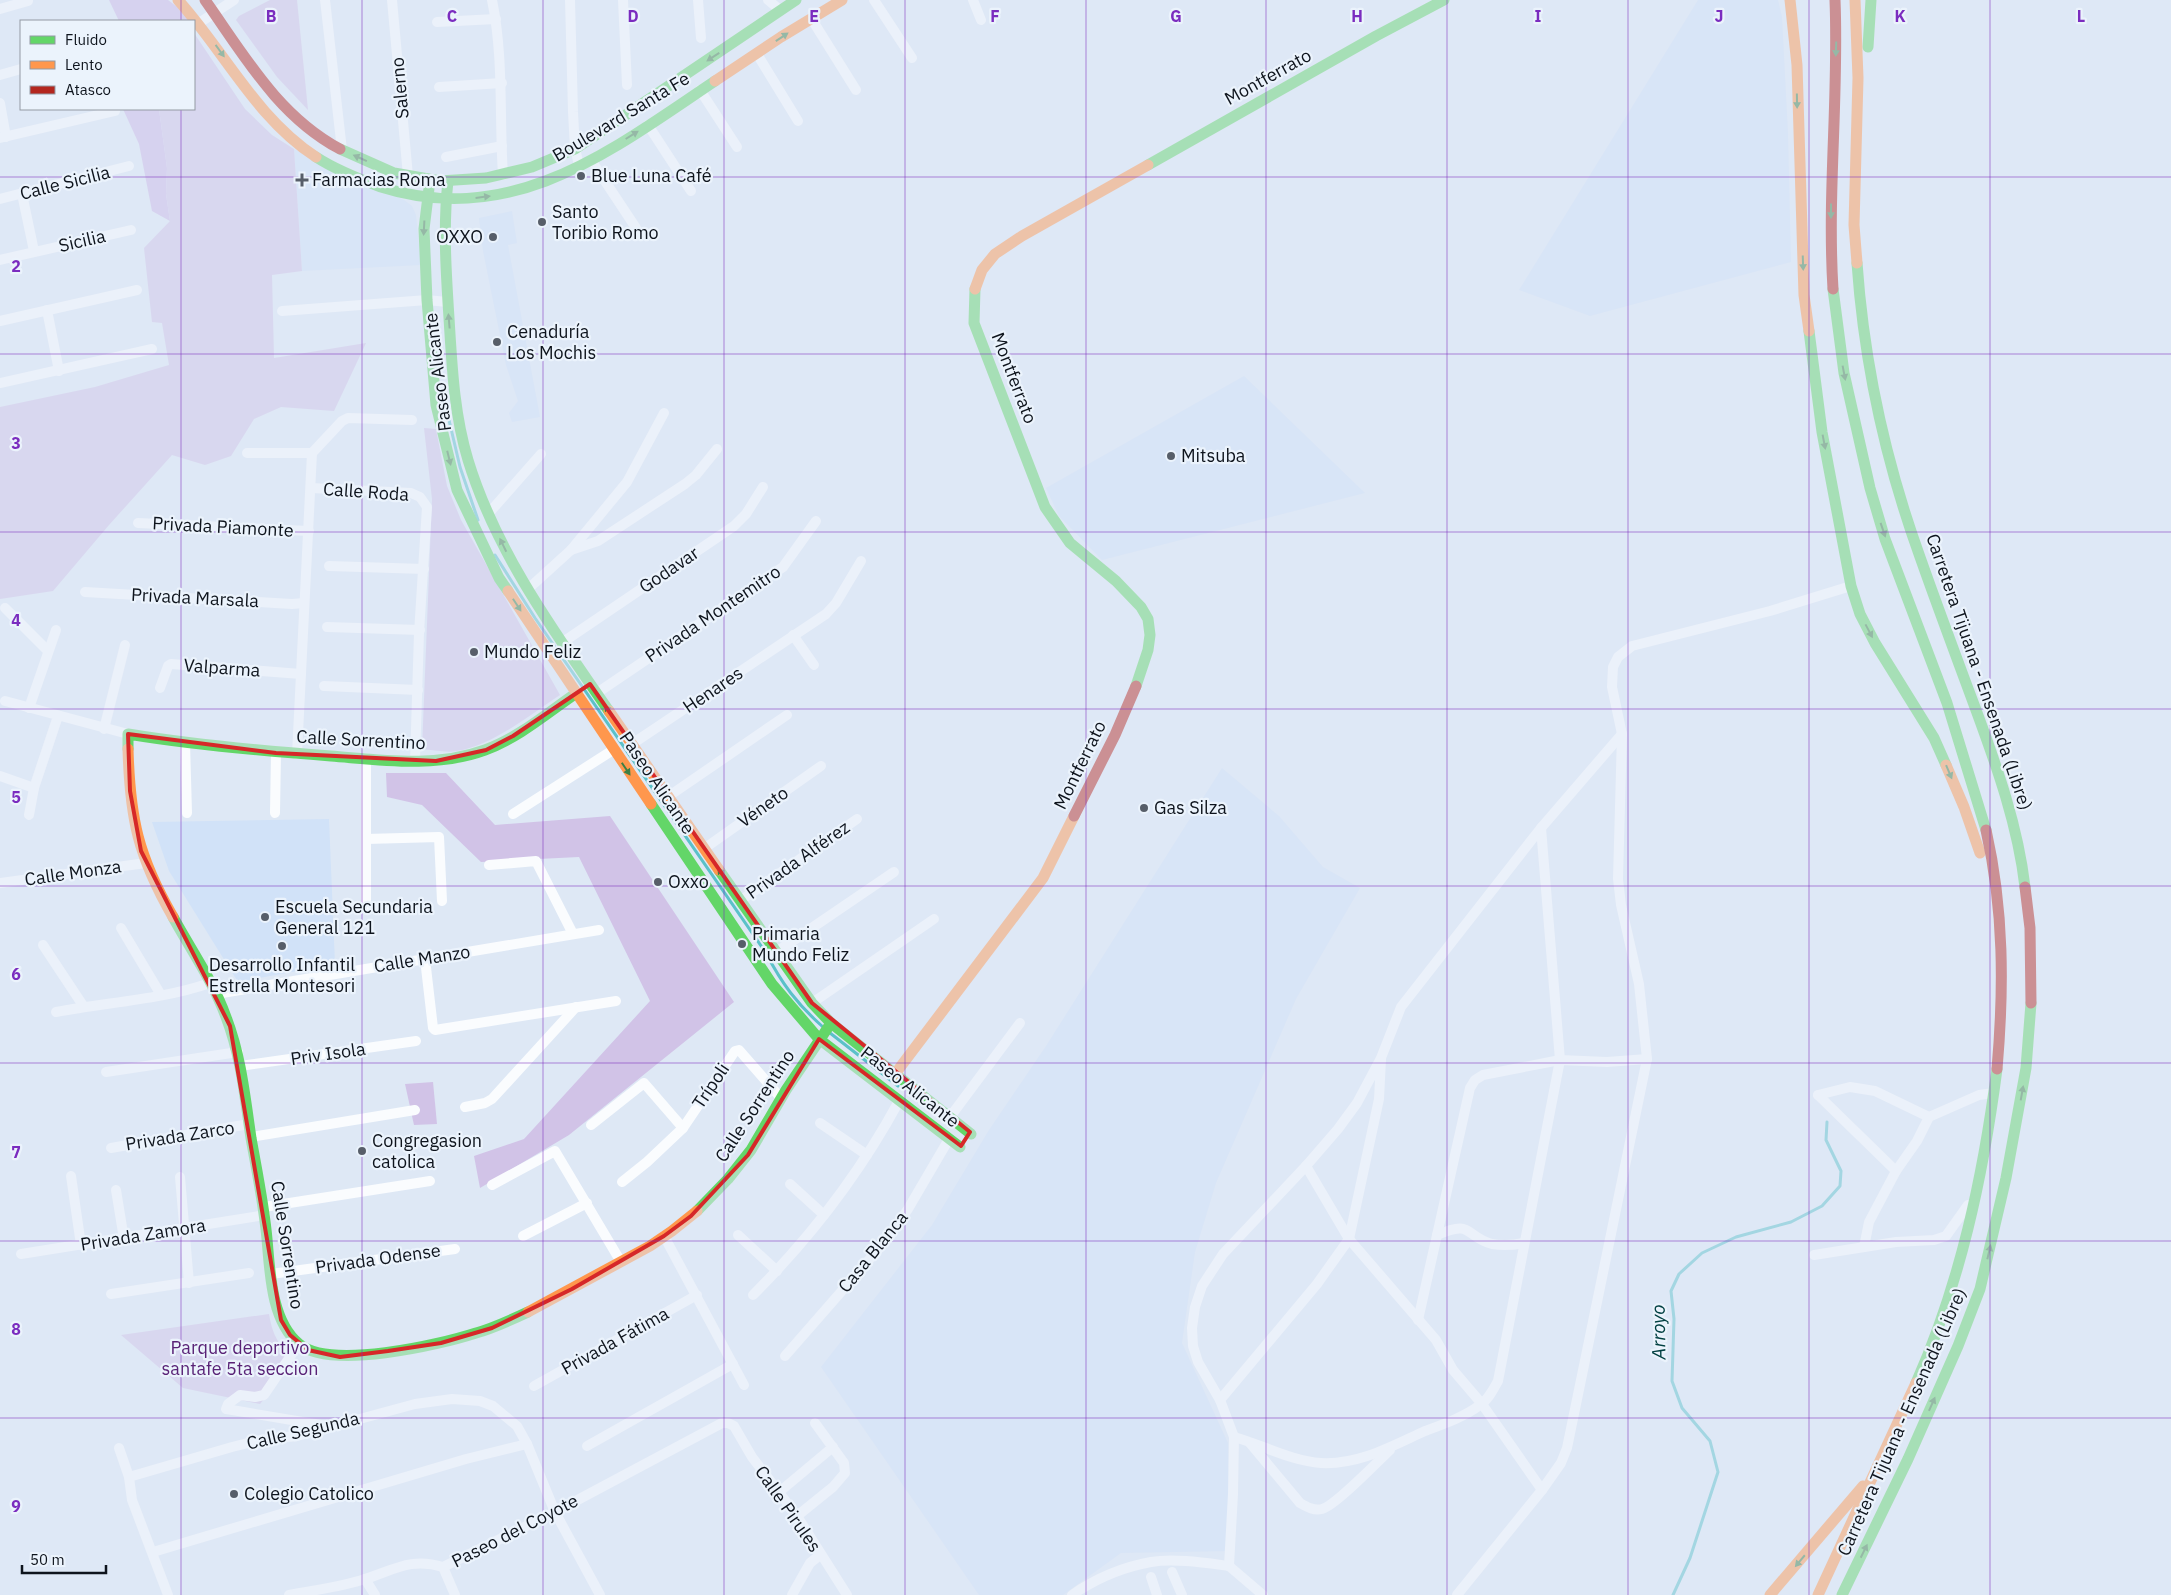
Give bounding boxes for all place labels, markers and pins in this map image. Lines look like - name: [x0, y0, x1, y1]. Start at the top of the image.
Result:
- place label: Blue Luna Café: [591, 164, 712, 187]
- place label: Farmacias Roma: [312, 168, 446, 191]
- marker: Blue Luna Café: [575, 170, 587, 182]
- marker: Farmacias Roma: [296, 174, 308, 186]
- place label: Santo Toribio Romo: [552, 200, 659, 244]
- marker: Santo Toribio Romo: [536, 216, 548, 228]
- place label: OXXO: [436, 225, 483, 248]
- marker: OXXO: [487, 231, 499, 243]
- place label: Cenaduría Los Mochis: [507, 320, 596, 364]
- marker: Cenaduría Los Mochis: [491, 336, 503, 348]
- place label: Mitsuba: [1181, 444, 1246, 467]
- marker: Mitsuba: [1165, 450, 1177, 462]
- place label: Mundo Feliz: [484, 640, 581, 663]
- marker: Mundo Feliz: [468, 646, 480, 658]
- place label: Gas Silza: [1154, 796, 1227, 819]
- marker: Gas Silza: [1138, 802, 1150, 814]
- place label: Oxxo: [668, 870, 709, 893]
- marker: Oxxo: [652, 876, 664, 888]
- place label: Escuela Secundaria General 121: [275, 895, 433, 939]
- marker: Escuela Secundaria General 121: [259, 911, 271, 923]
- place label: Primaria Mundo Feliz: [752, 922, 849, 966]
- marker: Primaria Mundo Feliz: [736, 938, 748, 950]
- marker: Desarrollo Infantil Estrella Montesori: [276, 940, 288, 952]
- place label: Desarrollo Infantil Estrella Montesori: [209, 953, 355, 997]
- place label: Congregasion catolica: [372, 1129, 482, 1173]
- marker: Congregasion catolica: [356, 1145, 368, 1157]
- place label: Colegio Catolico: [244, 1482, 374, 1505]
- marker: Colegio Catolico: [228, 1488, 240, 1500]

